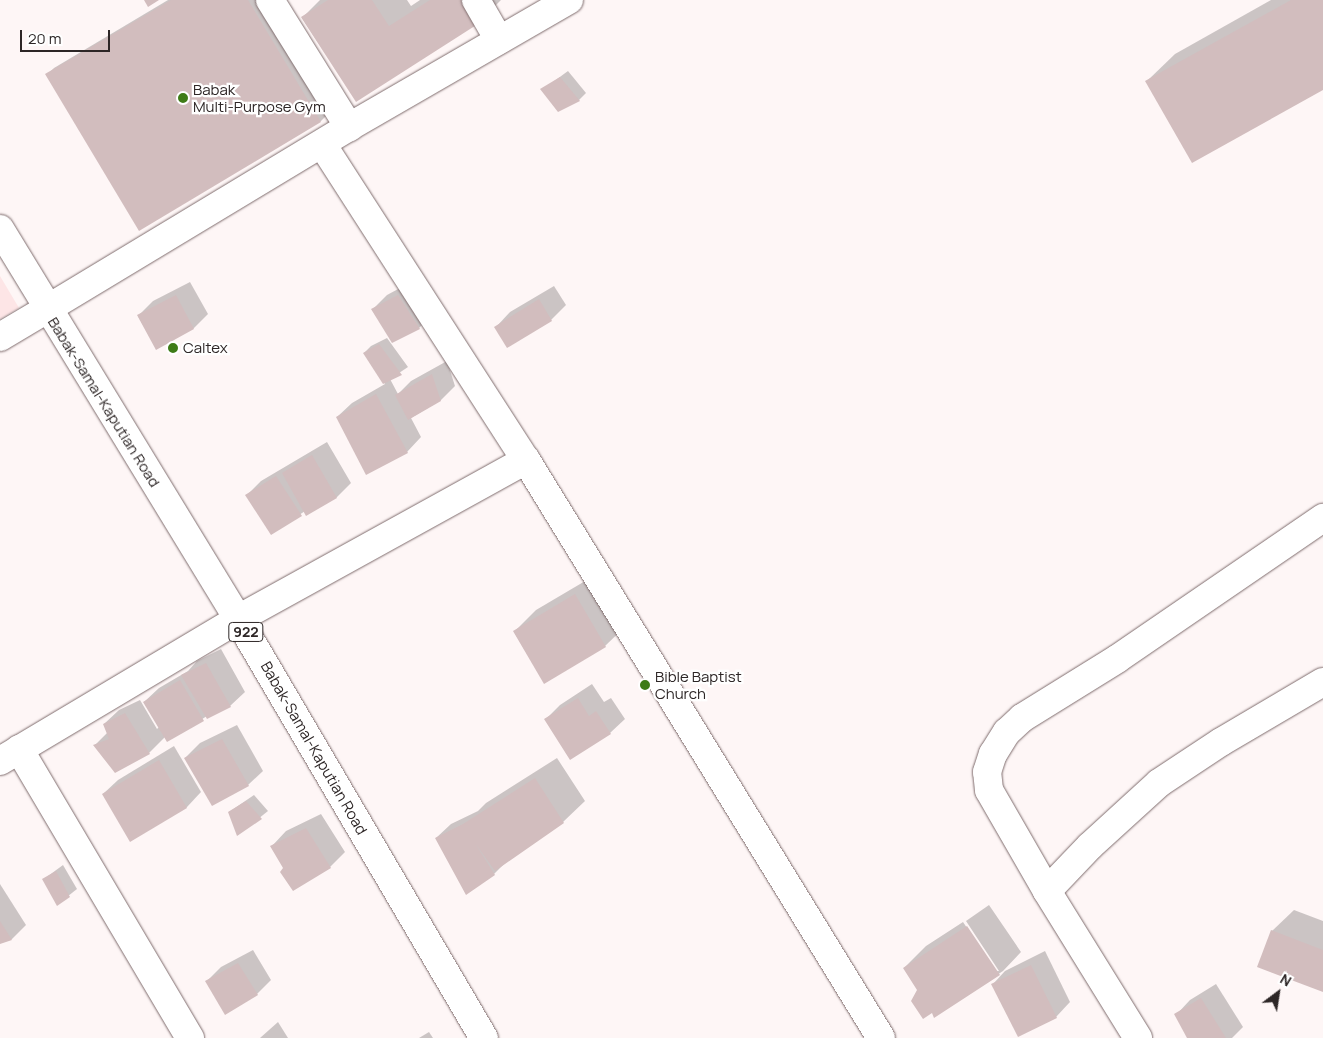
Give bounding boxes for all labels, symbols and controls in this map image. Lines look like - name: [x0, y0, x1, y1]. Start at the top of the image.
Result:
- scale bar: [22, 20, 112, 52]
- text: 20 m: [28, 28, 61, 49]
- place label: Babak Multi-Purpose Gym: [193, 80, 326, 115]
- marker: Babak Multi-Purpose Gym: [177, 92, 189, 104]
- street label: Babak-Samal-Kaputian Road: [44, 314, 164, 490]
- place label: Caltex: [183, 339, 228, 357]
- marker: Caltex: [167, 342, 179, 354]
- road number: 922: [227, 620, 265, 644]
- street label: Babak-Samal-Kaputian Road: [257, 658, 371, 838]
- place label: Bible Baptist Church: [655, 667, 742, 702]
- marker: Bible Baptist Church: [639, 679, 651, 691]
- north arrow: [1253, 968, 1303, 1018]
- text: N: [1277, 969, 1295, 990]

